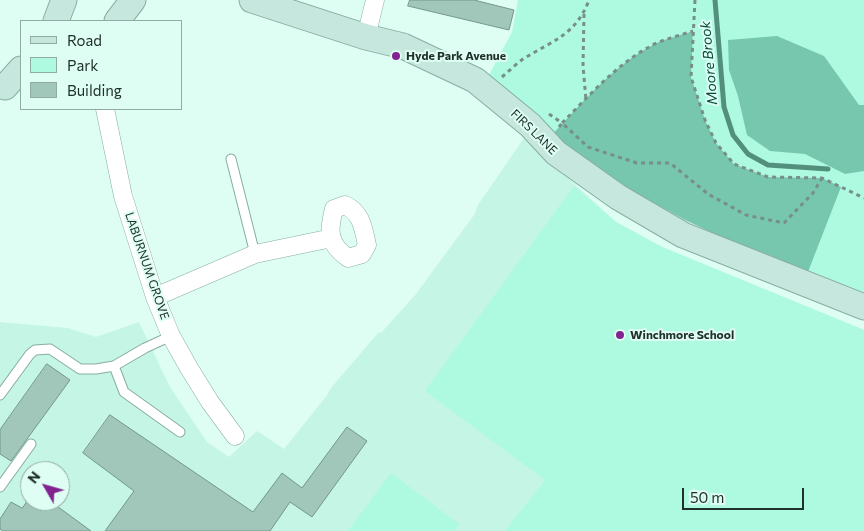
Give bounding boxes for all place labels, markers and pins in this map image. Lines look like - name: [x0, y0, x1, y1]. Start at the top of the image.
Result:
- place label: Hyde Park Avenue: [406, 49, 506, 63]
- marker: Hyde Park Avenue: [390, 50, 402, 62]
- place label: Winchmore School: [630, 328, 734, 342]
- marker: Winchmore School: [614, 329, 626, 341]

